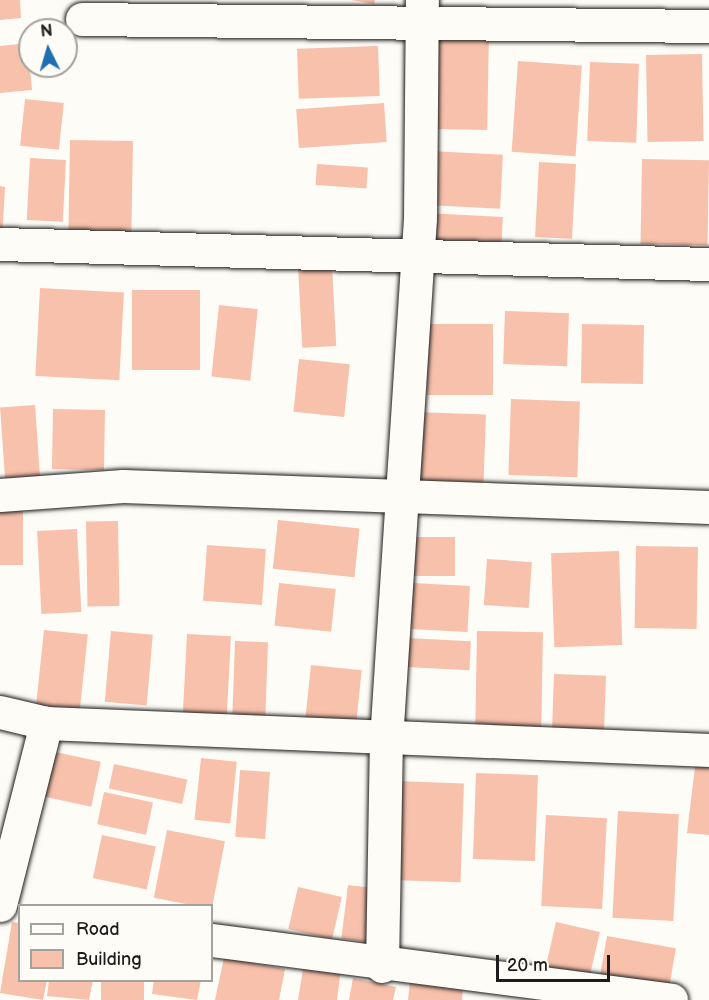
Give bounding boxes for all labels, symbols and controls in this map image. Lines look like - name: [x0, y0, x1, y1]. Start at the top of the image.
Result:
- north arrow: [18, 18, 78, 78]
- text: N: [40, 22, 53, 42]
- legend: [18, 904, 213, 982]
- text: Road: [76, 919, 120, 940]
- scale bar: [499, 943, 613, 981]
- text: Building: [76, 949, 142, 970]
- text: 20 m: [507, 955, 548, 976]

